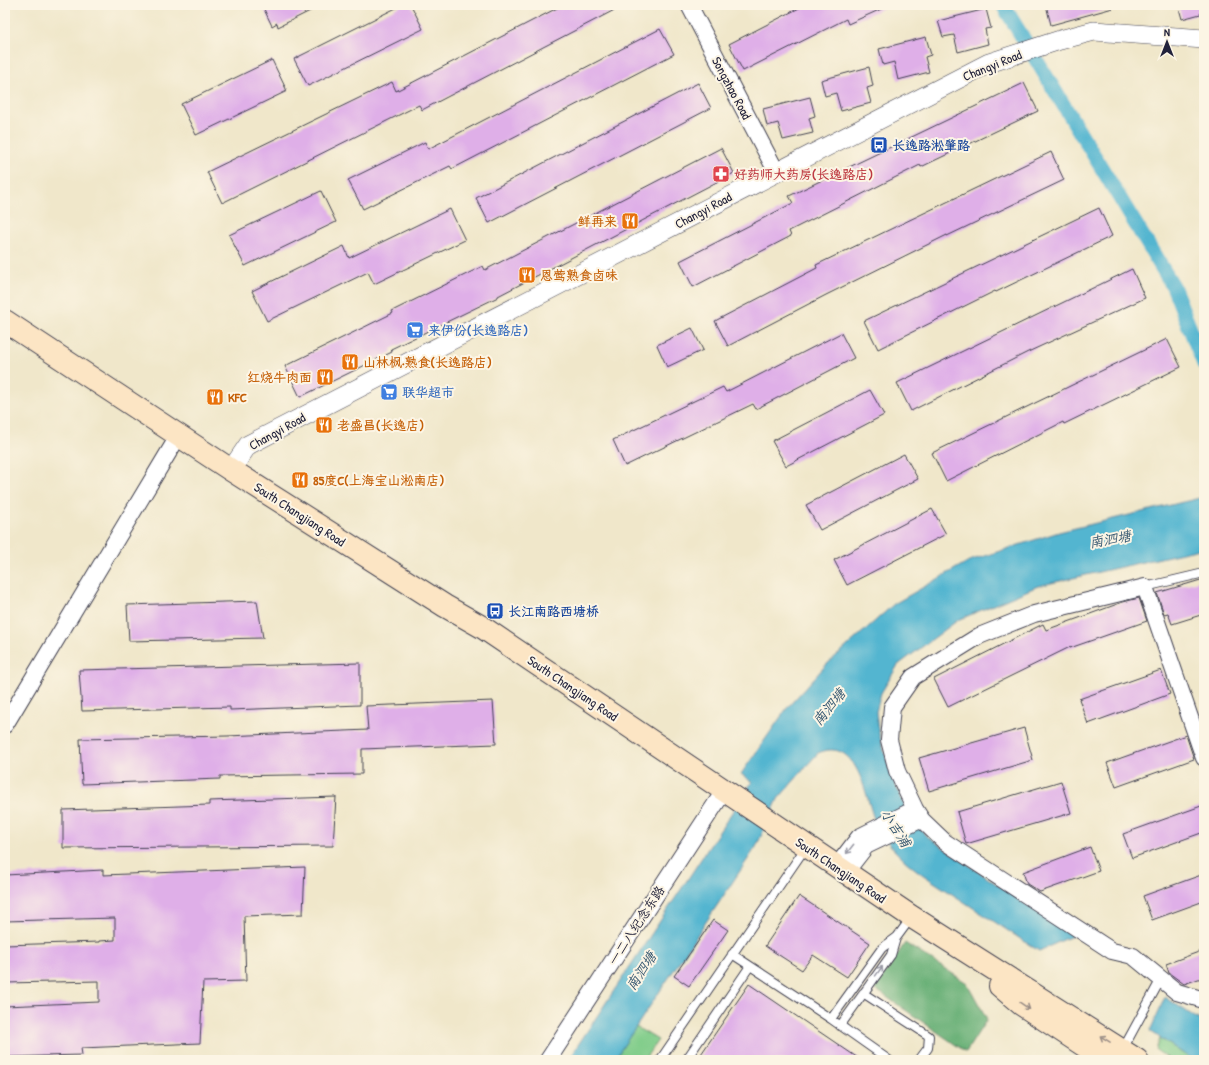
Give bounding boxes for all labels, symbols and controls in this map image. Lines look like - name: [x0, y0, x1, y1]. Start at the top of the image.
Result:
- north arrow: [1147, 22, 1187, 62]
- text: N: [1164, 25, 1170, 39]
- street label: Changyi Road: [960, 45, 1024, 85]
- street label: Songzhao Road: [708, 54, 756, 122]
- bus stop icon: 长逸路淞肇路: [869, 135, 889, 155]
- place label: 长逸路淞肇路: [892, 136, 970, 154]
- pharmacy icon: 好药师大药房(长逸路店): [711, 164, 731, 184]
- place label: 好药师大药房(长逸路店): [734, 165, 873, 183]
- street label: Changyi Road: [671, 187, 735, 233]
- restaurant icon: 鲜再来: [620, 211, 640, 231]
- place label: 鲜再来: [578, 212, 617, 230]
- restaurant icon: 恩莺熟食卤味: [517, 265, 537, 285]
- place label: 恩莺熟食卤味: [540, 266, 618, 284]
- supermarket icon: 来伊份(长逸路店): [405, 320, 425, 340]
- place label: 来伊份(长逸路店): [428, 321, 528, 339]
- restaurant icon: 山林枫·熟食(长逸路店): [340, 352, 360, 372]
- place label: 山林枫·熟食(长逸路店): [363, 353, 492, 371]
- restaurant icon: 红烧牛肉面: [315, 367, 335, 387]
- place label: 红烧牛肉面: [247, 368, 312, 386]
- supermarket icon: 联华超市: [379, 382, 399, 402]
- place label: 联华超市: [402, 383, 454, 401]
- restaurant icon: KFC: [205, 387, 225, 407]
- place label: KFC: [228, 388, 247, 406]
- street label: Changyi Road: [245, 408, 309, 454]
- restaurant icon: 老盛昌(长逸店): [314, 415, 334, 435]
- place label: 老盛昌(长逸店): [337, 416, 424, 434]
- restaurant icon: 85度C(上海宝山淞南店): [290, 470, 310, 490]
- place label: 85度C(上海宝山淞南店): [313, 471, 445, 489]
- street label: South Changjiang Road: [251, 478, 349, 550]
- water label: 南泗塘: [1088, 525, 1134, 552]
- bus stop icon: 长江南路西塘桥: [485, 601, 505, 621]
- place label: 长江南路西塘桥: [508, 602, 599, 620]
- street label: South Changjiang Road: [524, 651, 622, 725]
- water label: 南泗塘: [808, 683, 851, 729]
- water label: 小吉浦: [877, 805, 917, 852]
- street label: South Changjiang Road: [792, 833, 890, 907]
- one-way arrow: [845, 843, 854, 854]
- street label: 一二八纪念东路: [604, 882, 668, 968]
- water label: 南泗塘: [621, 946, 661, 993]
- one-way arrow: [875, 966, 883, 977]
- one-way arrow: [1019, 1002, 1030, 1010]
- one-way arrow: [1100, 1035, 1111, 1043]

